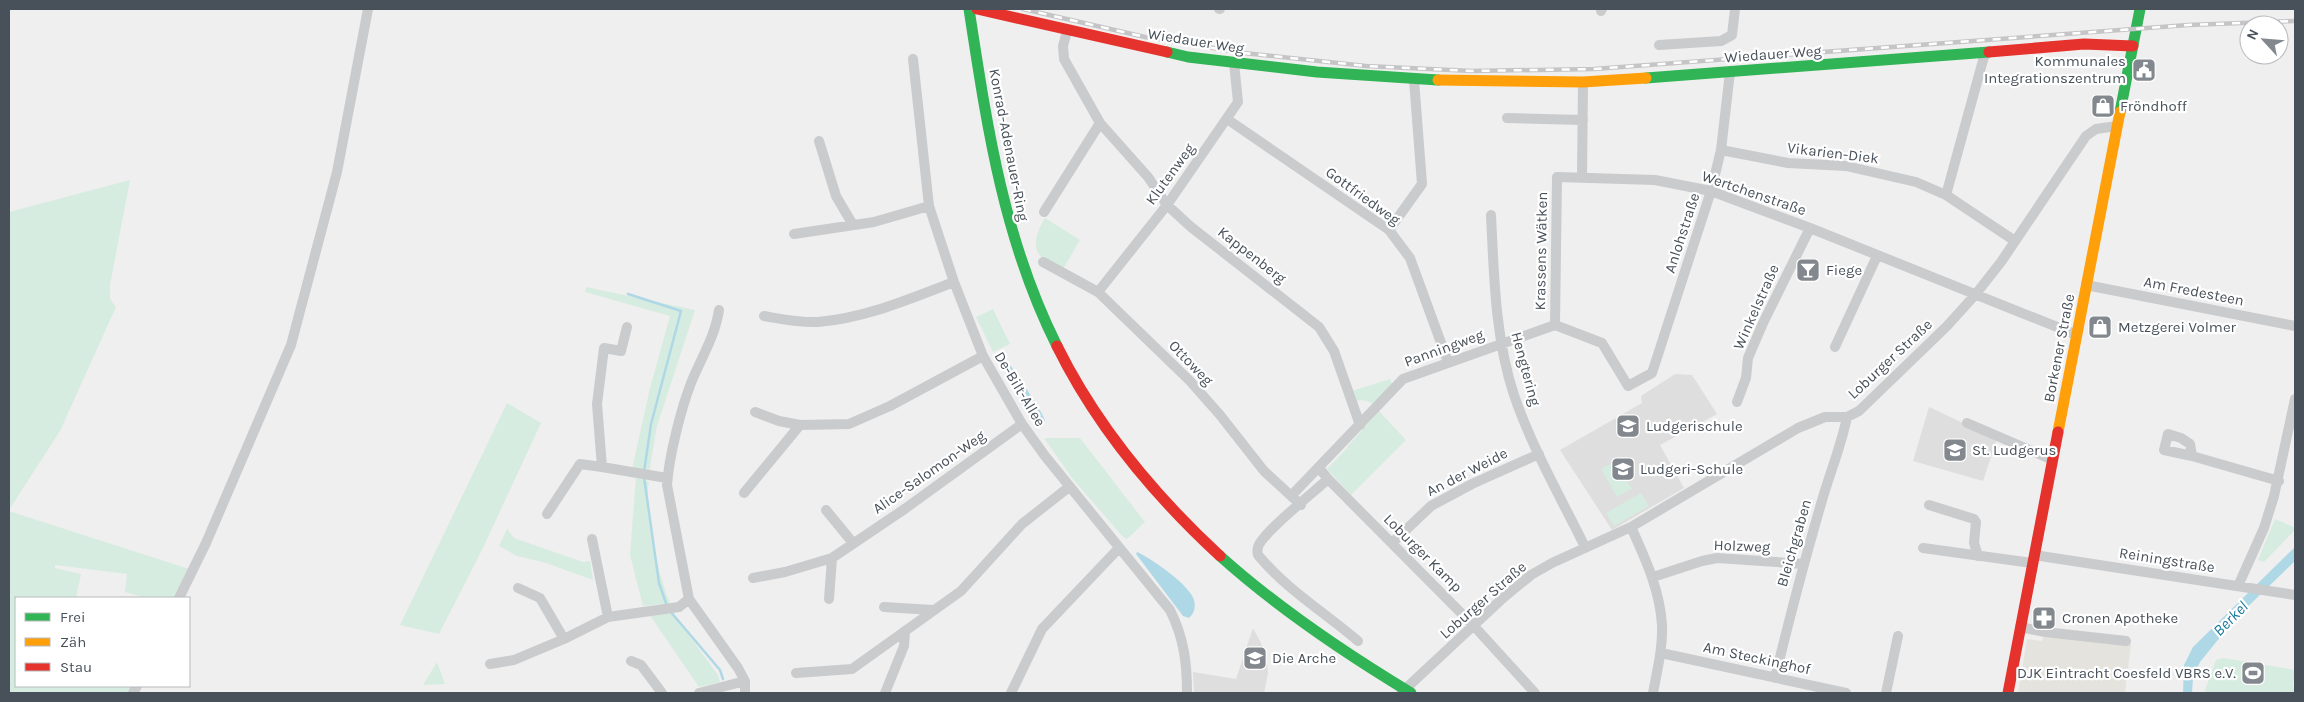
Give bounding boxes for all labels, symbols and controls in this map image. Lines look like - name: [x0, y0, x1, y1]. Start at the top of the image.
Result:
- north arrow: [2239, 15, 2289, 65]
- street label: Wiedauer Weg: [1146, 24, 1246, 58]
- text: N: [2243, 26, 2263, 43]
- street label: Wiedauer Weg: [1724, 42, 1823, 66]
- place label: Kommunales Integrationszentrum: [1984, 52, 2126, 87]
- public building icon: Kommunales Integrationszentrum: [2131, 57, 2157, 83]
- street label: Konrad-Adenauer-Ring: [985, 67, 1033, 223]
- shop icon: Fröndhoff: [2090, 93, 2116, 119]
- place label: Fröndhoff: [2120, 97, 2188, 115]
- street label: Vikarien-Diek: [1786, 138, 1880, 168]
- street label: Klutenweg: [1142, 139, 1199, 208]
- street label: Gottfriedweg: [1322, 163, 1404, 229]
- street label: Wertchenstraße: [1699, 167, 1809, 219]
- street label: Krassens Wätken: [1531, 191, 1551, 311]
- street label: Anlohstraße: [1661, 191, 1703, 275]
- street label: Kappenberg: [1214, 223, 1290, 288]
- bar icon: Fiege: [1795, 257, 1821, 283]
- place label: Fiege: [1826, 261, 1862, 279]
- street label: Winkelstraße: [1729, 262, 1783, 352]
- street label: Am Fredesteen: [2142, 272, 2246, 310]
- street label: Borkener Straße: [2040, 292, 2078, 404]
- shop icon: Metzgerei Volmer: [2087, 314, 2113, 340]
- street label: Loburger Straße: [1844, 315, 1936, 403]
- place label: Metzgerei Volmer: [2118, 318, 2237, 336]
- street label: Panningweg: [1402, 325, 1487, 371]
- street label: Hengtering: [1507, 330, 1545, 409]
- street label: Ottoweg: [1165, 337, 1217, 390]
- street label: De-Bilt-Allee: [991, 348, 1049, 430]
- school or university icon: Ludgerischule: [1615, 413, 1641, 439]
- place label: Ludgerischule: [1646, 417, 1743, 435]
- street label: Alice-Salomon-Weg: [869, 426, 989, 518]
- school or university icon: St. Ludgerus: [1942, 437, 1968, 463]
- place label: St. Ludgerus: [1972, 441, 2057, 459]
- street label: An der Weide: [1423, 444, 1511, 500]
- school or university icon: Ludgeri-Schule: [1610, 456, 1636, 482]
- place label: Ludgeri-Schule: [1640, 460, 1743, 478]
- street label: Bleichgraben: [1773, 497, 1815, 589]
- street label: Loburger Kamp: [1380, 510, 1466, 596]
- street label: Holzweg: [1713, 536, 1771, 556]
- street label: Reiningstraße: [2118, 544, 2216, 576]
- street label: Loburger Straße: [1436, 558, 1530, 642]
- legend: [15, 597, 190, 687]
- water label: Berkel: [2209, 597, 2252, 640]
- pharmacy icon: Cronen Apotheke: [2031, 605, 2057, 631]
- text: Frei: [60, 608, 85, 626]
- place label: Cronen Apotheke: [2062, 609, 2178, 627]
- text: Zäh: [60, 633, 86, 651]
- street label: Am Steckinghof: [1702, 638, 1813, 678]
- school or university icon: Die Arche: [1242, 645, 1268, 671]
- place label: Die Arche: [1272, 649, 1336, 667]
- text: Stau: [60, 658, 92, 676]
- sports icon: DJK Eintracht Coesfeld VBRS e.V.: [2240, 660, 2266, 686]
- place label: DJK Eintracht Coesfeld VBRS e.V.: [2017, 664, 2236, 682]

